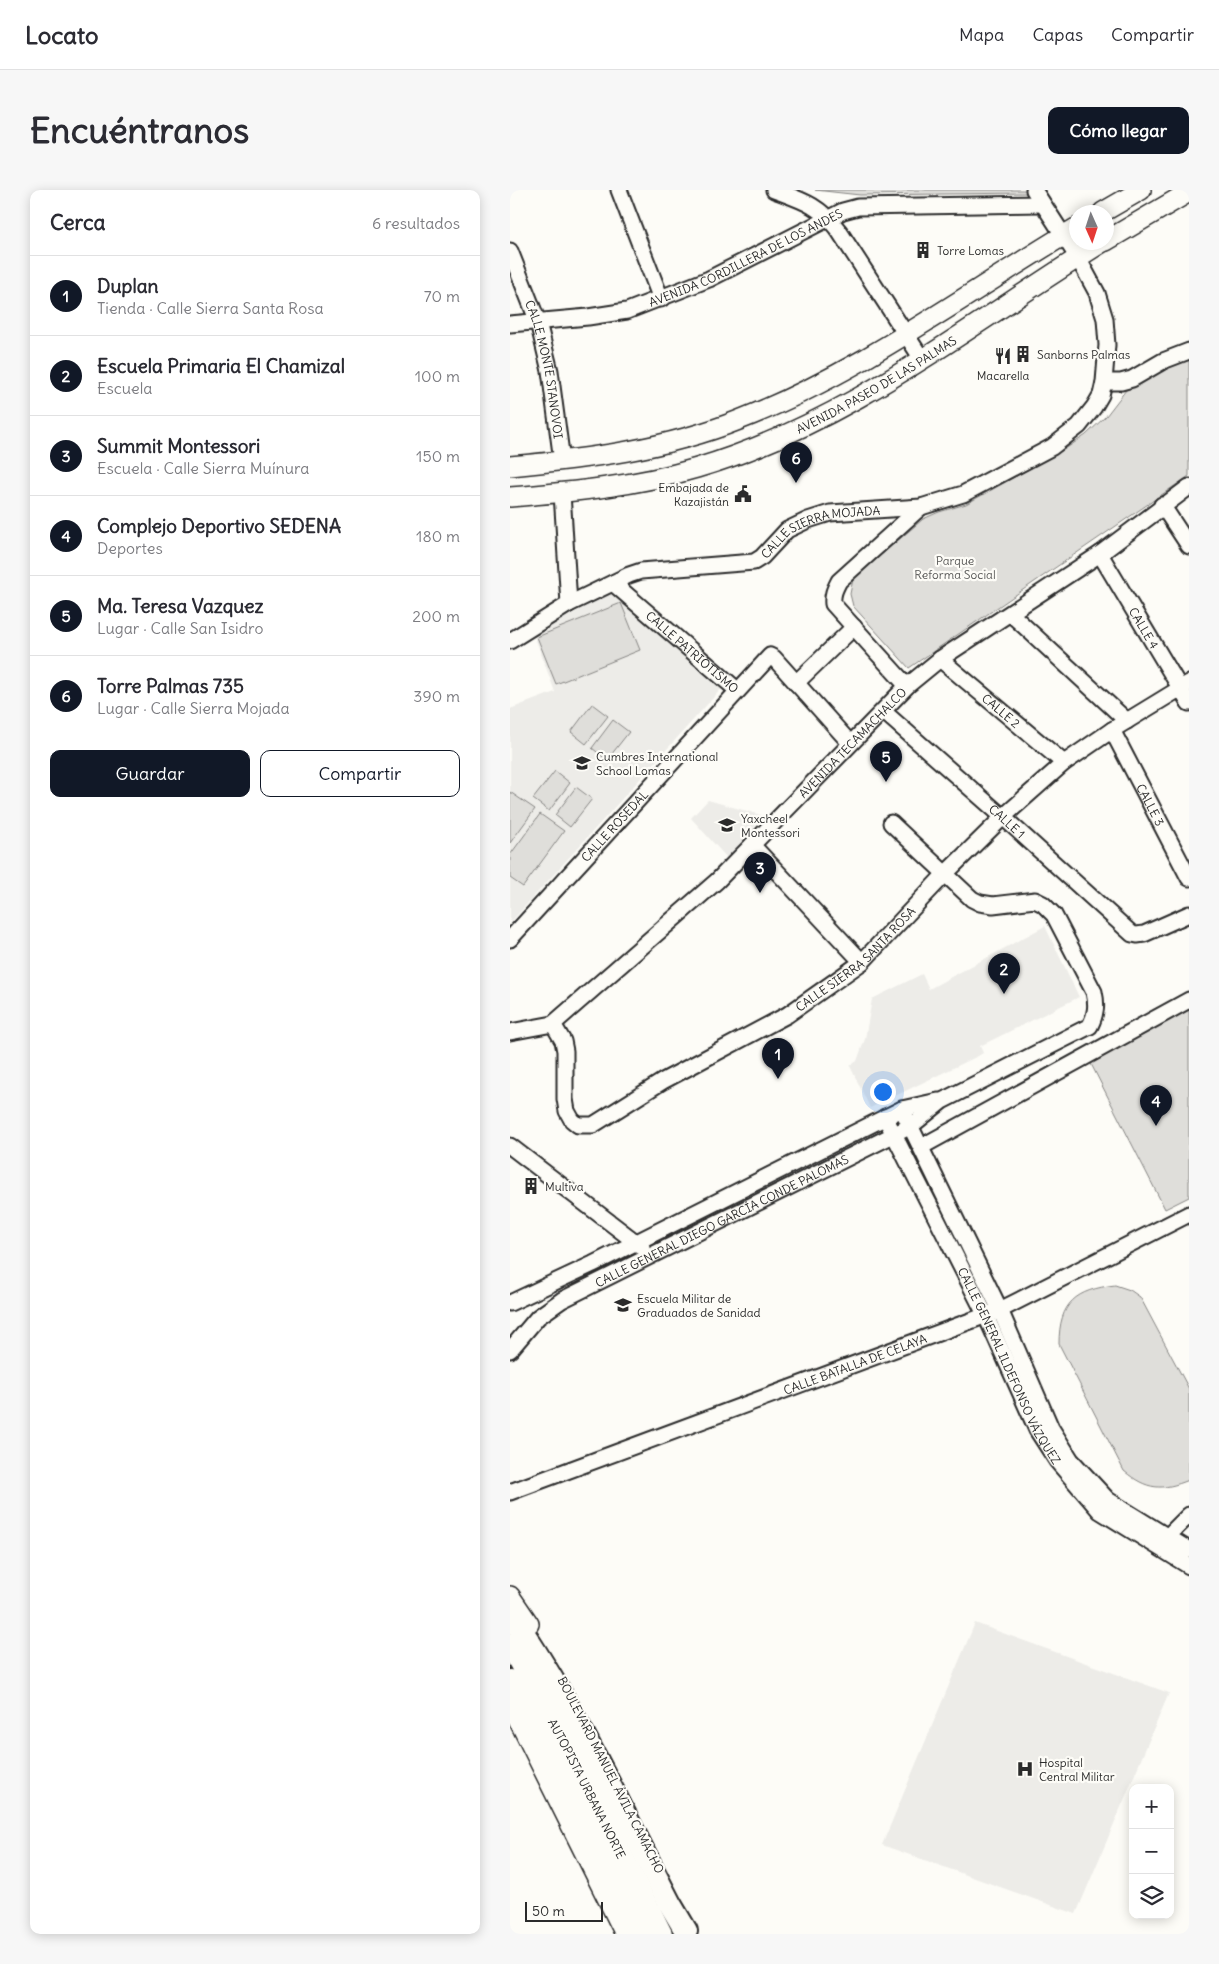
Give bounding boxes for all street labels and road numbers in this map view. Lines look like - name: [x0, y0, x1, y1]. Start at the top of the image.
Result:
- street label: AVENIDA CORDILLERA DE LOS ANDES: [647, 205, 845, 309]
- street label: CALLE MONTE STANOVOI: [523, 298, 566, 439]
- street label: AVENIDA PASEO DE LAS PALMAS: [794, 332, 959, 436]
- street label: CALLE SIERRA MOJADA: [757, 502, 881, 561]
- street label: CALLE 4: [1126, 604, 1162, 651]
- street label: CALLE PATRIOTISMO: [643, 607, 742, 696]
- street label: AVENIDA TECAMACHALCO: [795, 684, 909, 801]
- street label: CALLE 2: [979, 690, 1024, 731]
- street label: CALLE 3: [1134, 781, 1168, 828]
- street label: CALLE ROSEDAL: [578, 786, 651, 865]
- street label: CALLE 1: [986, 801, 1028, 841]
- street label: CALLE SIERRA SANTA ROSA: [792, 903, 918, 1014]
- street label: CALLE GENERAL DIEGO GARCÍA CONDE PALOMAS: [592, 1151, 851, 1290]
- street label: CALLE GENERAL ILDEFONSO VÁZQUEZ: [955, 1265, 1064, 1467]
- street label: CALLE BATALLA DE CELAYA: [781, 1330, 929, 1397]
- street label: BOULEVARD MANUEL ÁVILA CAMACHO: [555, 1674, 667, 1876]
- street label: AUTOPISTA URBANA NORTE: [545, 1716, 629, 1861]

